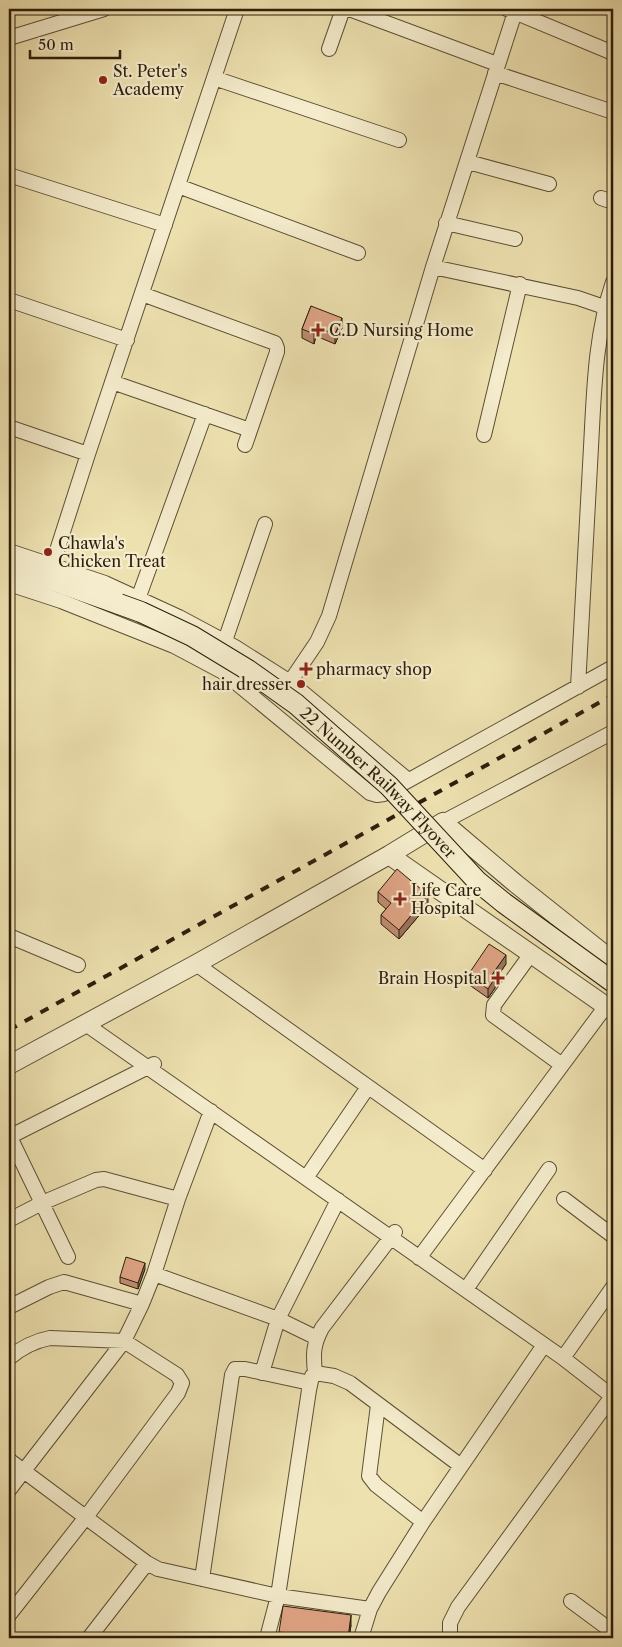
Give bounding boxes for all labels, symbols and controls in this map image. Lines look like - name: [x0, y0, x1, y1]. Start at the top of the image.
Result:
- scale bar: [30, 28, 120, 60]
- text: 50 m: [38, 35, 74, 54]
- place label: St. Peter's Academy: [112, 61, 187, 99]
- marker: St. Peter's Academy: [97, 74, 109, 86]
- place label: C.D Nursing Home: [329, 320, 474, 340]
- marker: C.D Nursing Home: [311, 323, 325, 337]
- place label: Chawla's Chicken Treat: [58, 533, 166, 571]
- marker: Chawla's Chicken Treat: [42, 546, 54, 558]
- place label: pharmacy shop: [316, 659, 432, 679]
- marker: pharmacy shop: [300, 663, 312, 675]
- place label: hair dresser: [202, 674, 291, 694]
- marker: hair dresser: [295, 678, 307, 690]
- street label: 22 Number Railway Flyover: [296, 703, 461, 862]
- place label: Life Care Hospital: [411, 880, 481, 918]
- marker: Life Care Hospital: [393, 892, 407, 906]
- place label: Brain Hospital: [378, 968, 487, 988]
- marker: Brain Hospital: [491, 971, 505, 985]

